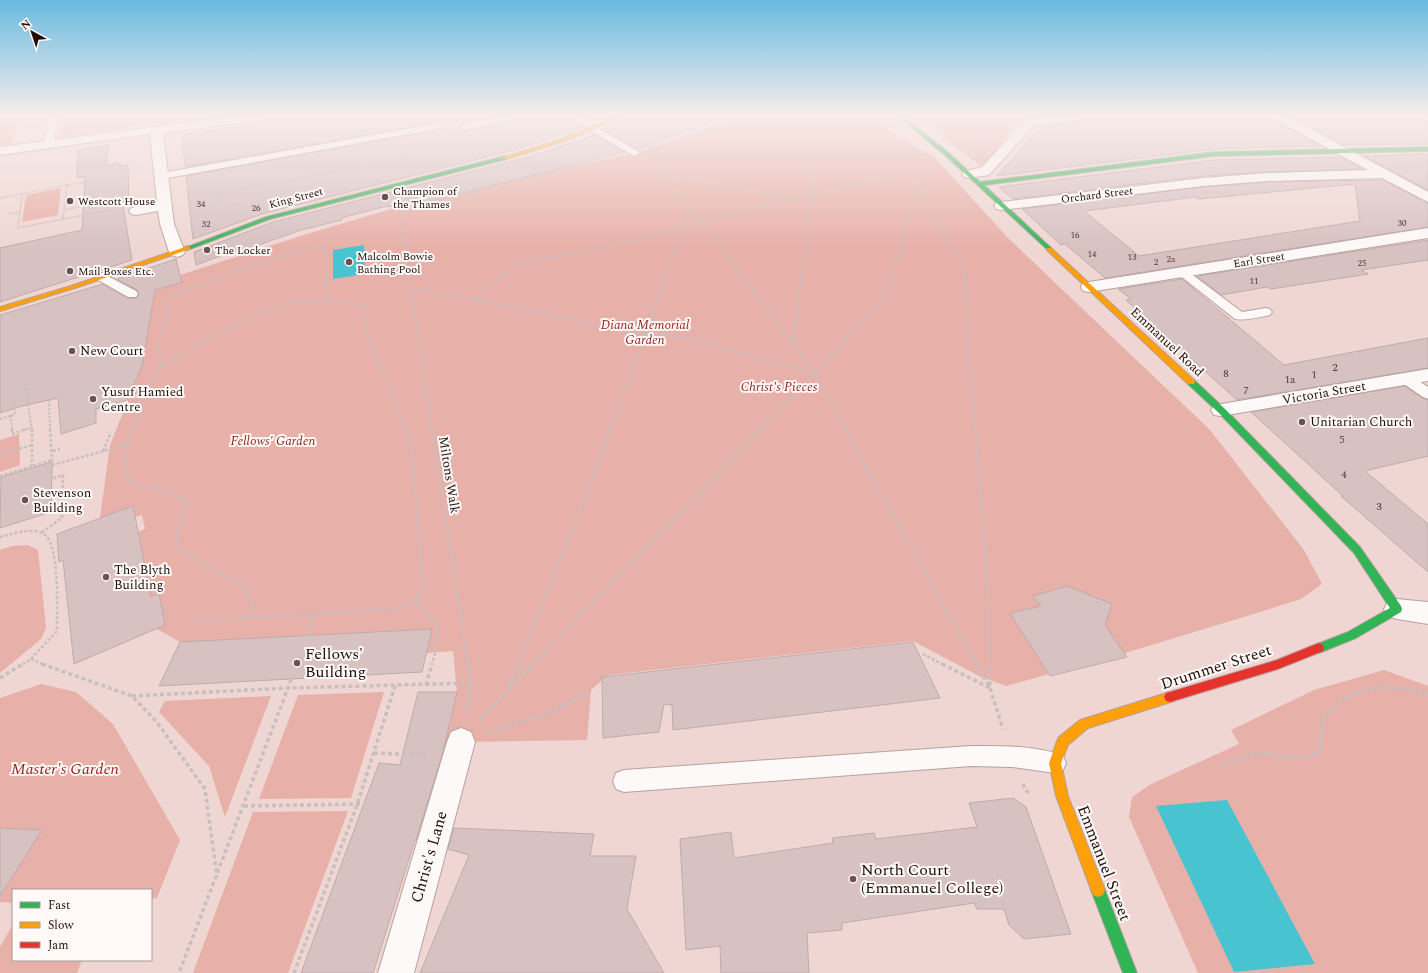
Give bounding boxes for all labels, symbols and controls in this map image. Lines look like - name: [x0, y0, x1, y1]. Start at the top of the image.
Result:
- north arrow: [12, 12, 52, 52]
- text: N: [17, 15, 35, 34]
- street label: Orchard Street: [1060, 182, 1134, 208]
- street label: King Street: [267, 183, 325, 213]
- place label: Champion of the Thames: [393, 183, 458, 213]
- marker: Champion of the Thames: [380, 192, 390, 202]
- place label: Westcott House: [78, 193, 155, 210]
- marker: Westcott House: [65, 196, 75, 206]
- house number: 34: [196, 197, 206, 211]
- house number: 26: [251, 201, 261, 215]
- house number: 30: [1397, 216, 1407, 230]
- house number: 32: [201, 217, 211, 231]
- house number: 16: [1070, 228, 1080, 242]
- place label: The Locker: [215, 242, 271, 259]
- marker: The Locker: [202, 245, 212, 255]
- house number: 14: [1087, 247, 1097, 261]
- place label: Malcolm Bowie Bathing Pool: [357, 248, 433, 278]
- street label: Earl Street: [1232, 248, 1286, 272]
- house number: 13: [1127, 250, 1137, 264]
- house number: 2a: [1167, 252, 1176, 266]
- house number: 2: [1154, 255, 1159, 269]
- house number: 25: [1357, 256, 1367, 270]
- marker: Malcolm Bowie Bathing Pool: [344, 257, 354, 267]
- place label: Mail Boxes Etc.: [78, 263, 154, 280]
- marker: Mail Boxes Etc.: [65, 266, 75, 276]
- house number: 11: [1249, 274, 1259, 288]
- street label: Emmanuel Road: [1126, 302, 1208, 382]
- park label: Diana Memorial Garden: [601, 315, 690, 350]
- place label: New Court: [80, 341, 144, 361]
- marker: New Court: [67, 346, 77, 356]
- house number: 2: [1332, 359, 1338, 376]
- house number: 8: [1223, 365, 1229, 382]
- house number: 1: [1311, 366, 1317, 383]
- house number: 1a: [1285, 371, 1296, 388]
- street label: Victoria Street: [1281, 376, 1368, 410]
- park label: Christ's Pieces: [741, 377, 818, 397]
- place label: Yusuf Hamied Centre: [101, 382, 183, 417]
- house number: 7: [1243, 382, 1249, 399]
- marker: Yusuf Hamied Centre: [88, 394, 98, 404]
- place label: Unitarian Church: [1310, 412, 1413, 432]
- marker: Unitarian Church: [1297, 417, 1307, 427]
- park label: Fellows' Garden: [231, 431, 316, 451]
- house number: 5: [1339, 431, 1345, 448]
- street label: Miltons Walk: [433, 435, 465, 515]
- house number: 4: [1341, 466, 1347, 483]
- place label: Stevenson Building: [33, 483, 92, 518]
- marker: Stevenson Building: [20, 495, 30, 505]
- house number: 3: [1376, 498, 1382, 515]
- place label: The Blyth Building: [114, 560, 171, 595]
- marker: The Blyth Building: [101, 572, 111, 582]
- street label: Drummer Street: [1157, 638, 1275, 696]
- place label: Fellows' Building: [305, 642, 366, 684]
- marker: Fellows' Building: [292, 658, 302, 668]
- park label: Master's Garden: [11, 757, 119, 781]
- street label: Emmanuel Street: [1071, 802, 1137, 925]
- street label: Christ's Lane: [404, 808, 454, 906]
- place label: North Court (Emmanuel College): [861, 858, 1003, 900]
- marker: North Court (Emmanuel College): [848, 874, 858, 884]
- legend: [12, 889, 152, 961]
- text: Fast: [48, 896, 70, 915]
- text: Slow: [48, 916, 74, 935]
- text: Jam: [48, 936, 69, 955]

